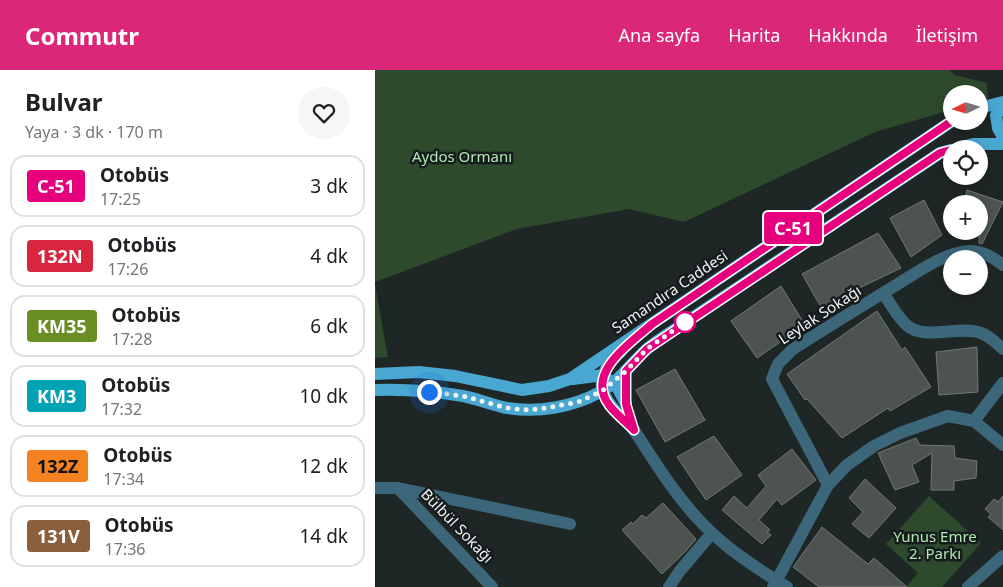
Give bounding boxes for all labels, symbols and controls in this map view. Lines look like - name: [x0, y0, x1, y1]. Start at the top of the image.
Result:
- text: Commutr: [25, 19, 139, 52]
- text: Ana sayfa: [619, 23, 700, 47]
- text: Harita: [728, 23, 780, 47]
- text: Hakkında: [808, 23, 888, 47]
- text: İletişim: [916, 23, 978, 47]
- text: Bulvar: [25, 85, 103, 118]
- north arrow: [943, 85, 987, 130]
- map controls: [943, 85, 988, 295]
- button: heart: [298, 87, 350, 139]
- text: Yaya · 3 dk · 170 m: [25, 121, 163, 143]
- button: locate: [943, 140, 988, 185]
- park label: Aydos Ormanı: [412, 146, 512, 166]
- text: Otobüs: [100, 162, 169, 188]
- text: 3 dk: [310, 173, 348, 199]
- text: C-51: [37, 174, 75, 198]
- text: 17:25: [100, 188, 141, 210]
- button: +: [943, 195, 988, 240]
- line badge: C-51: [758, 212, 828, 244]
- text: C-51: [774, 216, 812, 240]
- text: Otobüs: [108, 232, 177, 258]
- text: 4 dk: [310, 243, 348, 269]
- text: 132N: [37, 244, 83, 268]
- street label: Samandıra Caddesi: [608, 245, 731, 337]
- button: −: [943, 250, 988, 295]
- text: 17:26: [108, 258, 148, 280]
- street label: Leylak Sokağı: [774, 280, 865, 348]
- text: Otobüs: [112, 302, 181, 328]
- unlabelled marker: [674, 311, 696, 333]
- text: 6 dk: [310, 313, 348, 339]
- text: KM35: [37, 314, 87, 338]
- text: 17:28: [112, 328, 152, 350]
- text: Otobüs: [101, 372, 170, 398]
- your location: [417, 380, 442, 405]
- text: 10 dk: [299, 383, 348, 409]
- text: KM3: [37, 384, 76, 408]
- text: 17:32: [101, 398, 142, 420]
- text: Otobüs: [103, 442, 172, 468]
- text: 12 dk: [299, 453, 348, 479]
- text: 132Z: [37, 454, 78, 478]
- text: 17:34: [103, 468, 144, 490]
- street label: Bülbül Sokağı: [417, 484, 498, 567]
- text: Otobüs: [105, 512, 174, 538]
- text: 14 dk: [299, 523, 348, 549]
- text: 131V: [37, 524, 80, 548]
- park label: Yunus Emre 2. Parkı: [893, 526, 977, 563]
- text: 17:36: [105, 538, 146, 560]

